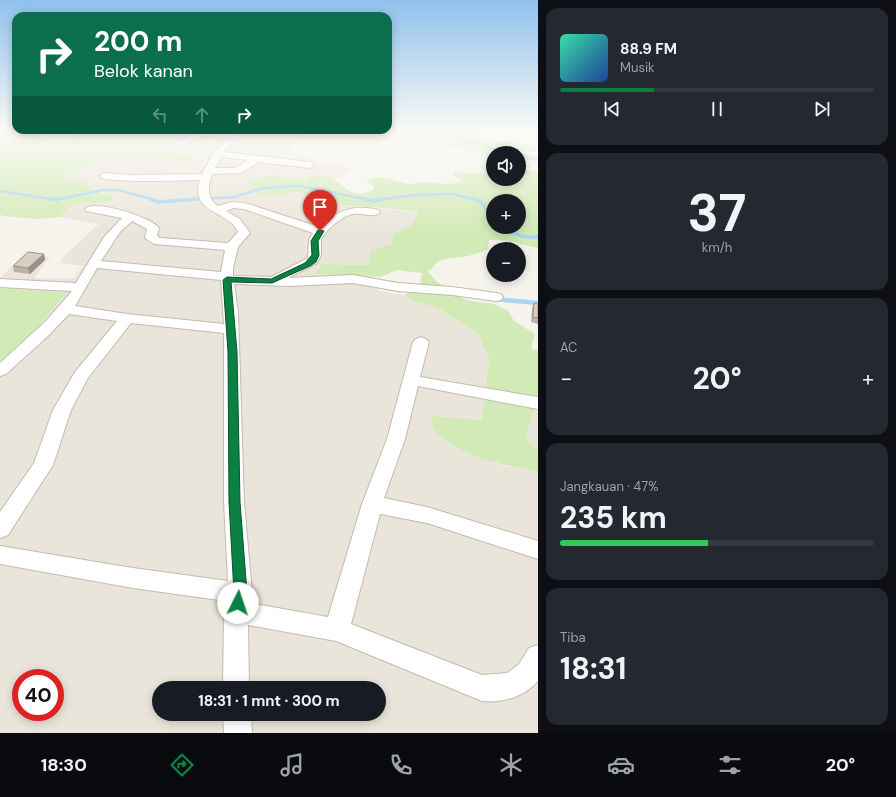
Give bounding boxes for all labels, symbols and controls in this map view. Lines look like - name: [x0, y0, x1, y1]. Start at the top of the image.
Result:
- text: 200 m: [94, 23, 182, 60]
- icon: right: [28, 28, 80, 80]
- text: 88.9 FM: [620, 39, 677, 59]
- text: Belok kanan: [94, 59, 193, 83]
- text: Musik: [620, 59, 655, 76]
- icon: previous: [601, 98, 623, 120]
- icon: pause: [706, 98, 728, 120]
- icon: next: [811, 98, 833, 120]
- icon: left: [149, 104, 171, 126]
- icon: ahead: [191, 104, 213, 126]
- icon: right: [233, 104, 255, 126]
- map controls: [486, 146, 526, 282]
- button: sound: [486, 146, 526, 186]
- text: 37: [688, 179, 746, 247]
- pin: [303, 190, 337, 231]
- button: +: [486, 194, 526, 234]
- icon: arrive: [309, 196, 331, 218]
- text: km/h: [702, 239, 732, 256]
- button: −: [486, 242, 526, 282]
- text: AC: [560, 339, 577, 356]
- text: 20°: [692, 359, 742, 398]
- text: −: [560, 364, 572, 393]
- text: +: [862, 364, 874, 393]
- text: Jangkauan · 47%: [560, 478, 658, 495]
- text: 235 km: [560, 498, 667, 537]
- position arrow: [217, 582, 259, 624]
- text: Tiba: [560, 629, 586, 646]
- text: 18:31: [560, 649, 626, 688]
- speed limit sign: 40: [12, 669, 64, 721]
- text: 18:31 · 1 mnt · 300 m: [198, 691, 340, 711]
- icon: directions: [168, 751, 196, 779]
- icon: music: [278, 751, 306, 779]
- icon: phone: [387, 751, 415, 779]
- icon: climate: [497, 751, 525, 779]
- icon: car: [607, 751, 635, 779]
- icon: filters: [716, 751, 744, 779]
- text: 18:30: [41, 753, 87, 777]
- text: 20°: [826, 753, 855, 777]

